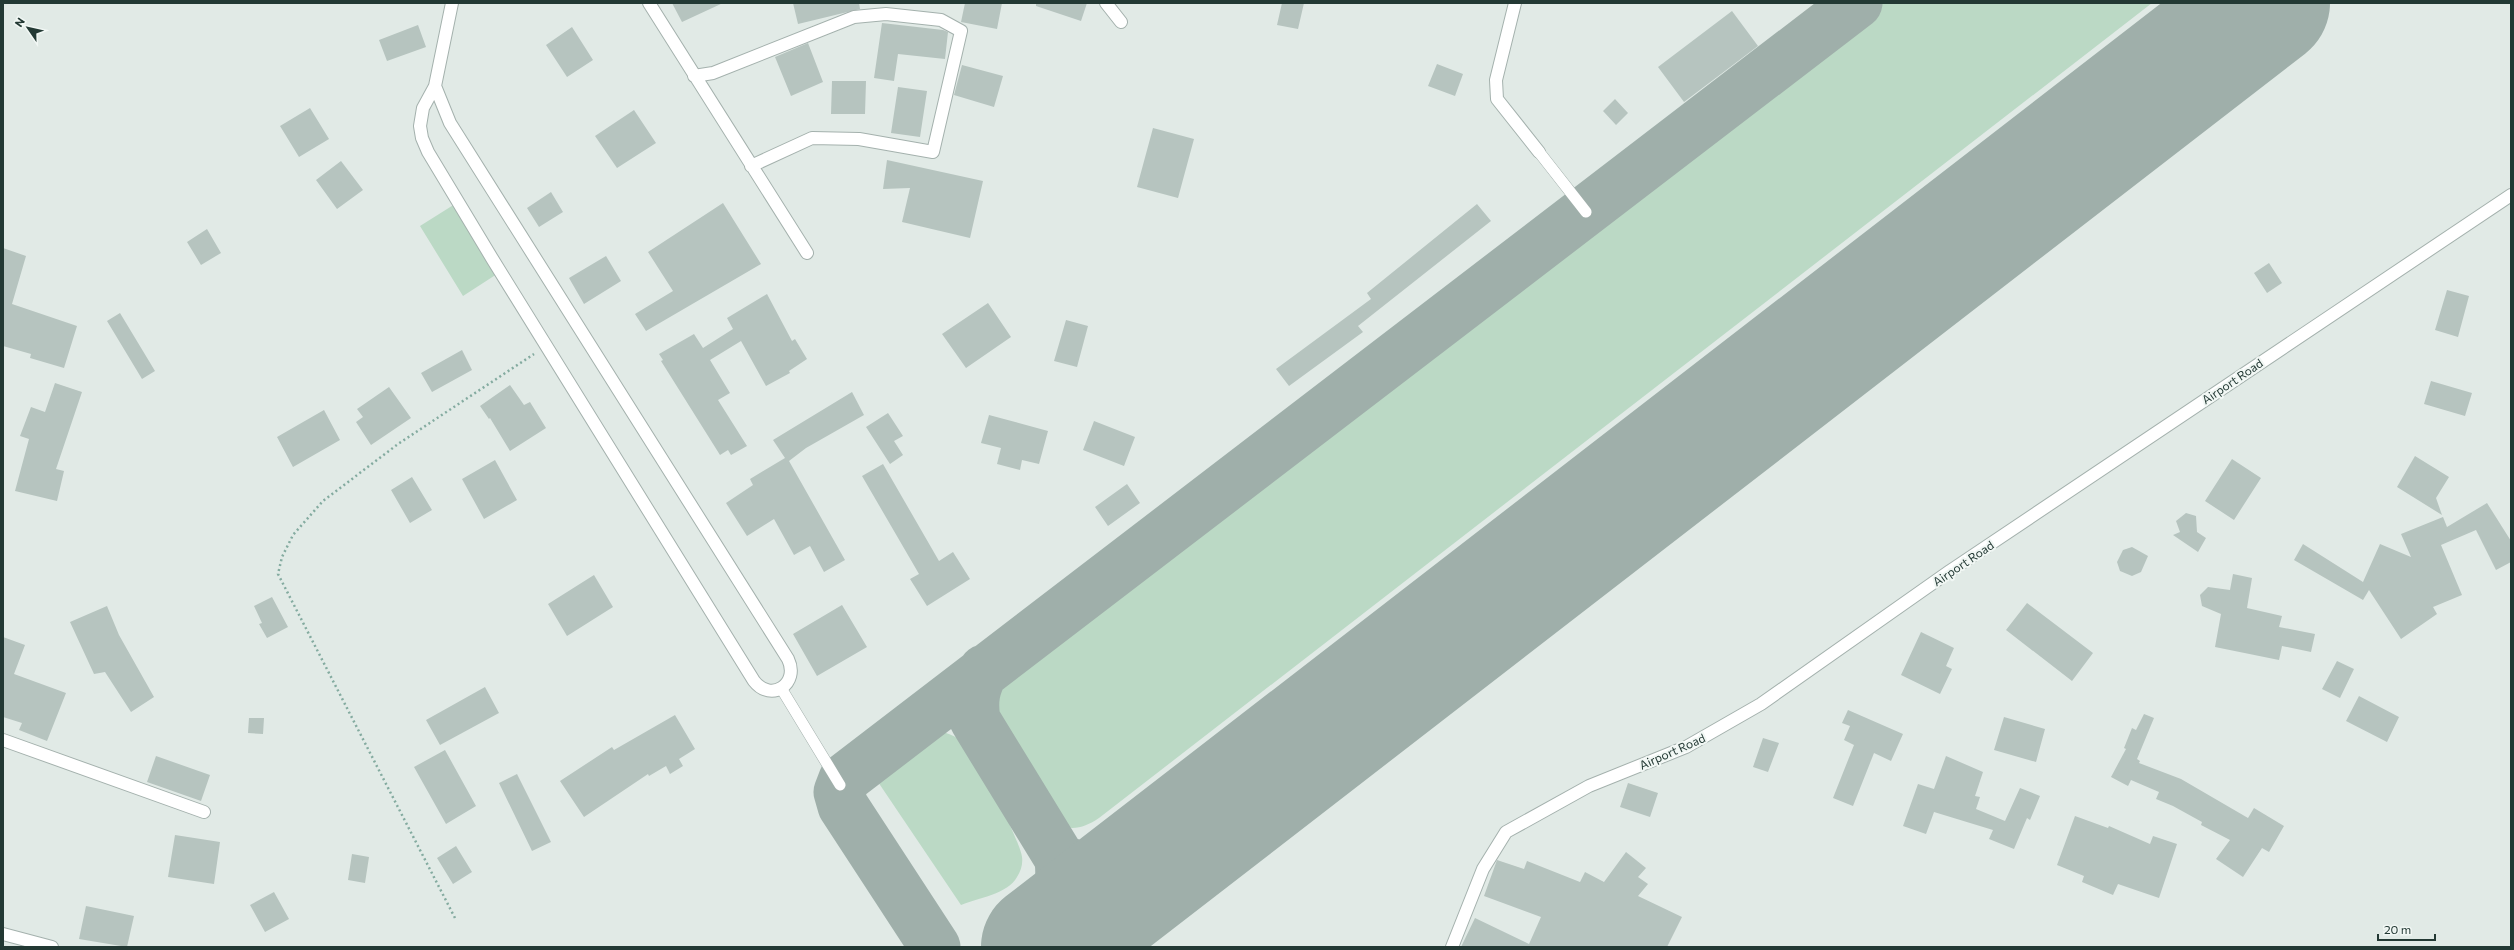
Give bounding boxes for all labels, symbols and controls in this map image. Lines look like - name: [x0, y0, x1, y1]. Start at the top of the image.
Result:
- north arrow: [8, 8, 48, 48]
- text: N: [12, 15, 27, 29]
- street label: Airport Road: [2199, 355, 2265, 407]
- street label: Airport Road: [1930, 537, 1996, 589]
- street label: Airport Road: [1637, 730, 1707, 772]
- scale bar: [2378, 916, 2435, 942]
- text: 20 m: [2384, 922, 2411, 936]

